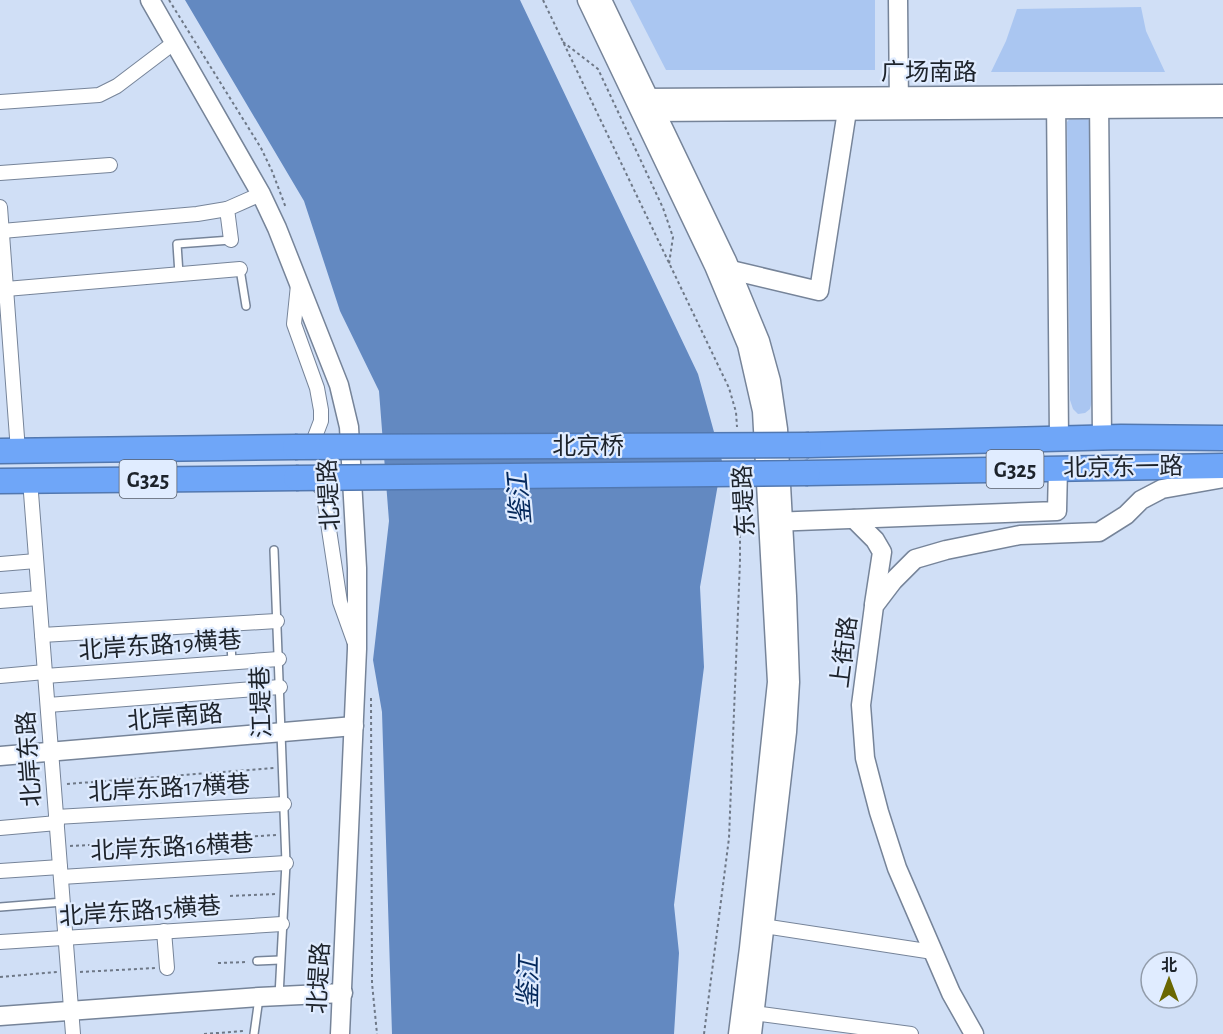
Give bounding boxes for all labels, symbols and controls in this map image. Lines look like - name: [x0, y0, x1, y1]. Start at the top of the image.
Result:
- street label: 广场南路: [881, 59, 977, 85]
- street label: 北京桥: [552, 433, 624, 459]
- road number: G325: [986, 450, 1044, 488]
- street label: 北京东一路: [1063, 453, 1183, 481]
- street label: 北堤路: [314, 458, 344, 532]
- road number: G325: [120, 460, 176, 498]
- street label: 东堤路: [729, 464, 759, 538]
- water label: 鉴江: [504, 469, 535, 526]
- street label: 上街路: [827, 615, 861, 689]
- street label: 北岸东路19横巷: [78, 626, 242, 664]
- street label: 江堤巷: [247, 666, 275, 738]
- street label: 北岸南路: [126, 700, 224, 734]
- street label: 北岸东路: [13, 710, 45, 808]
- street label: 北岸东路17横巷: [87, 771, 251, 805]
- street label: 北岸东路16横巷: [90, 830, 254, 864]
- street label: 北岸东路15横巷: [58, 892, 222, 930]
- street label: 北堤路: [304, 941, 334, 1015]
- north arrow: [1139, 950, 1199, 1010]
- water label: 鉴江: [515, 953, 543, 1008]
- text: 北: [1161, 957, 1177, 974]

